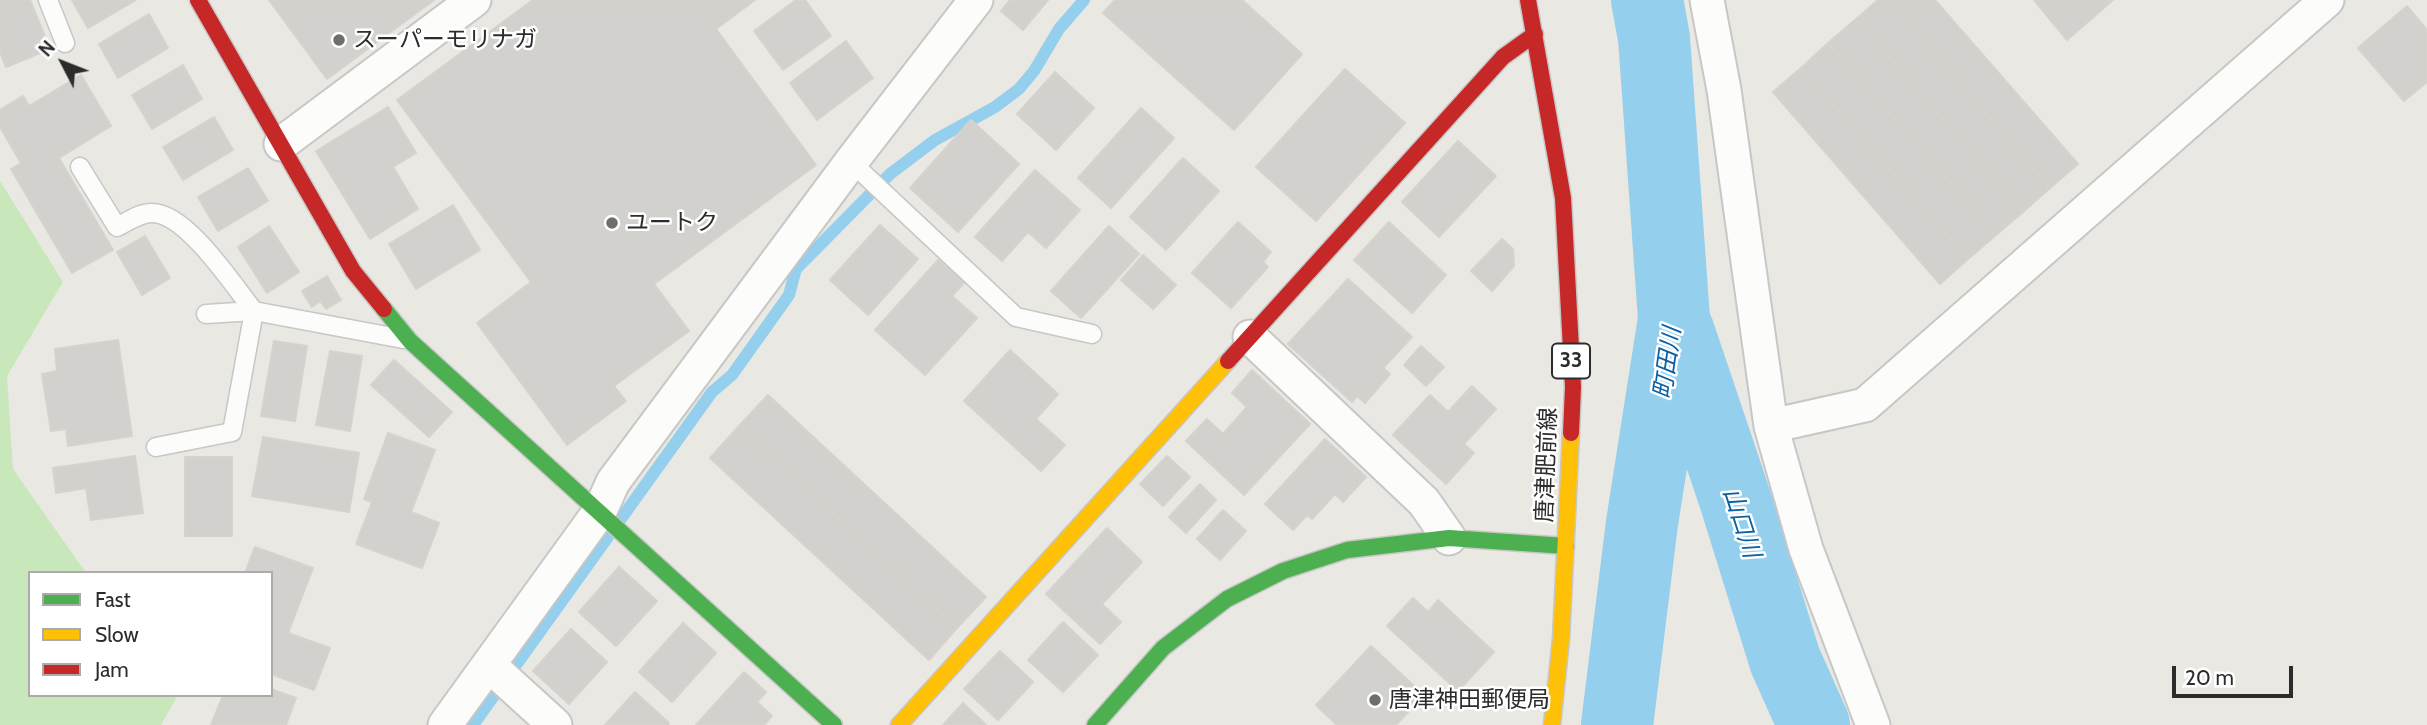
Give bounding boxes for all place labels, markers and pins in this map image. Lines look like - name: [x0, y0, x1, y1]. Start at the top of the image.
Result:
- place label: スーパーモリナガ: [353, 26, 537, 54]
- marker: スーパーモリナガ: [331, 32, 347, 48]
- place label: ユートク: [626, 209, 718, 237]
- marker: ユートク: [604, 215, 620, 231]
- place label: 唐津神田郵便局: [1389, 686, 1550, 714]
- marker: 唐津神田郵便局: [1367, 692, 1383, 708]

